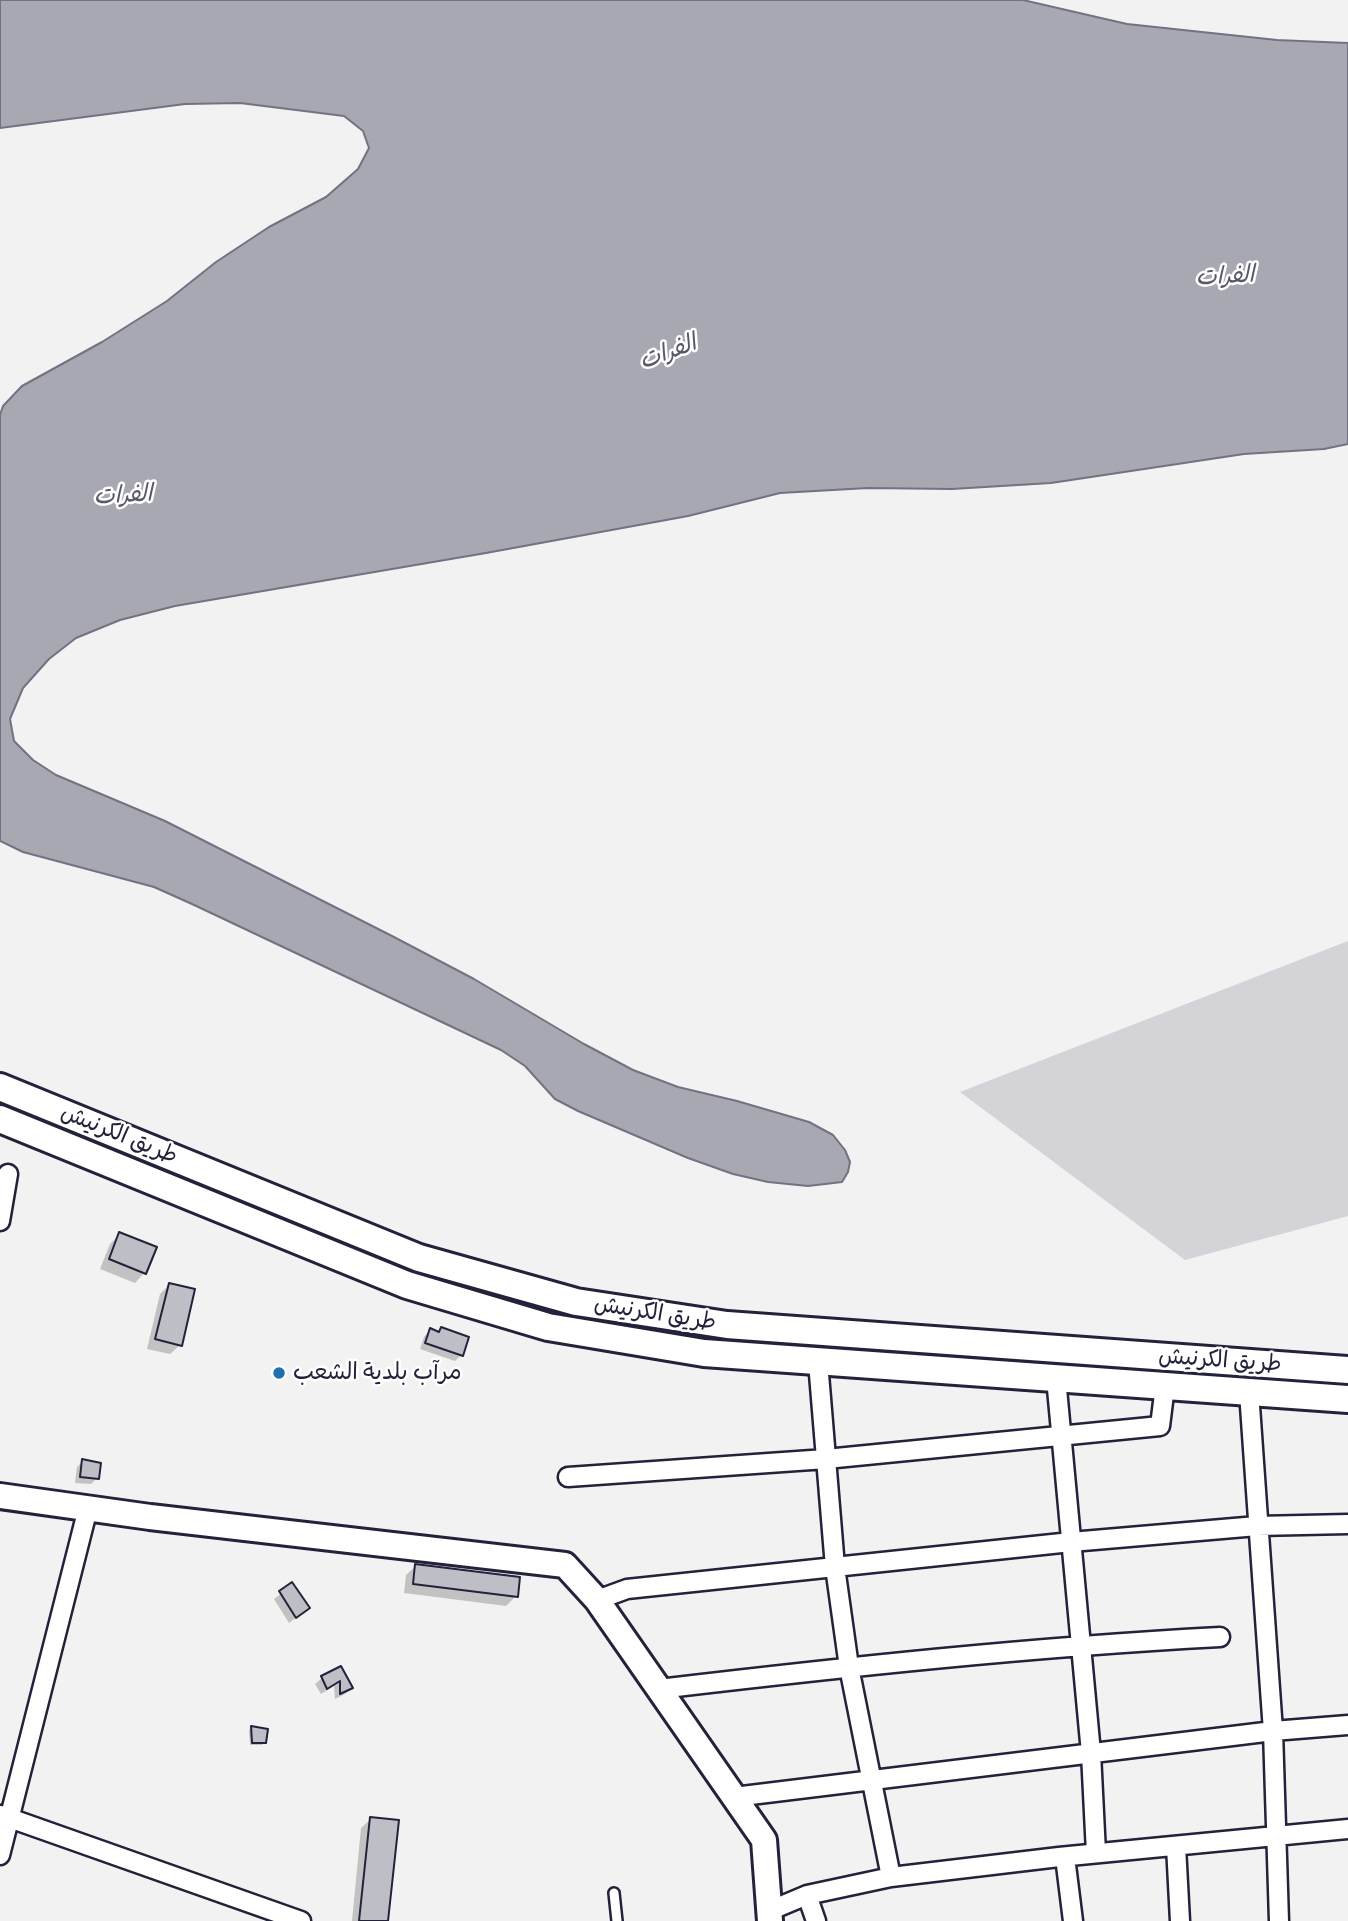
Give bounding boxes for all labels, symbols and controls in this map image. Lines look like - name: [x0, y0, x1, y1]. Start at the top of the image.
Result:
- water label: الفرات: [1195, 261, 1255, 293]
- water label: الفرات: [635, 329, 701, 377]
- water label: الفرات: [93, 480, 153, 512]
- street label: طريق الكرنيش: [57, 1099, 181, 1171]
- street label: طريق الكرنيش: [592, 1291, 718, 1337]
- street label: طريق الكرنيش: [1157, 1343, 1283, 1379]
- place label: مرآب بلدية الشعب: [293, 1359, 462, 1387]
- marker: مرآب بلدية الشعب: [271, 1365, 287, 1381]

